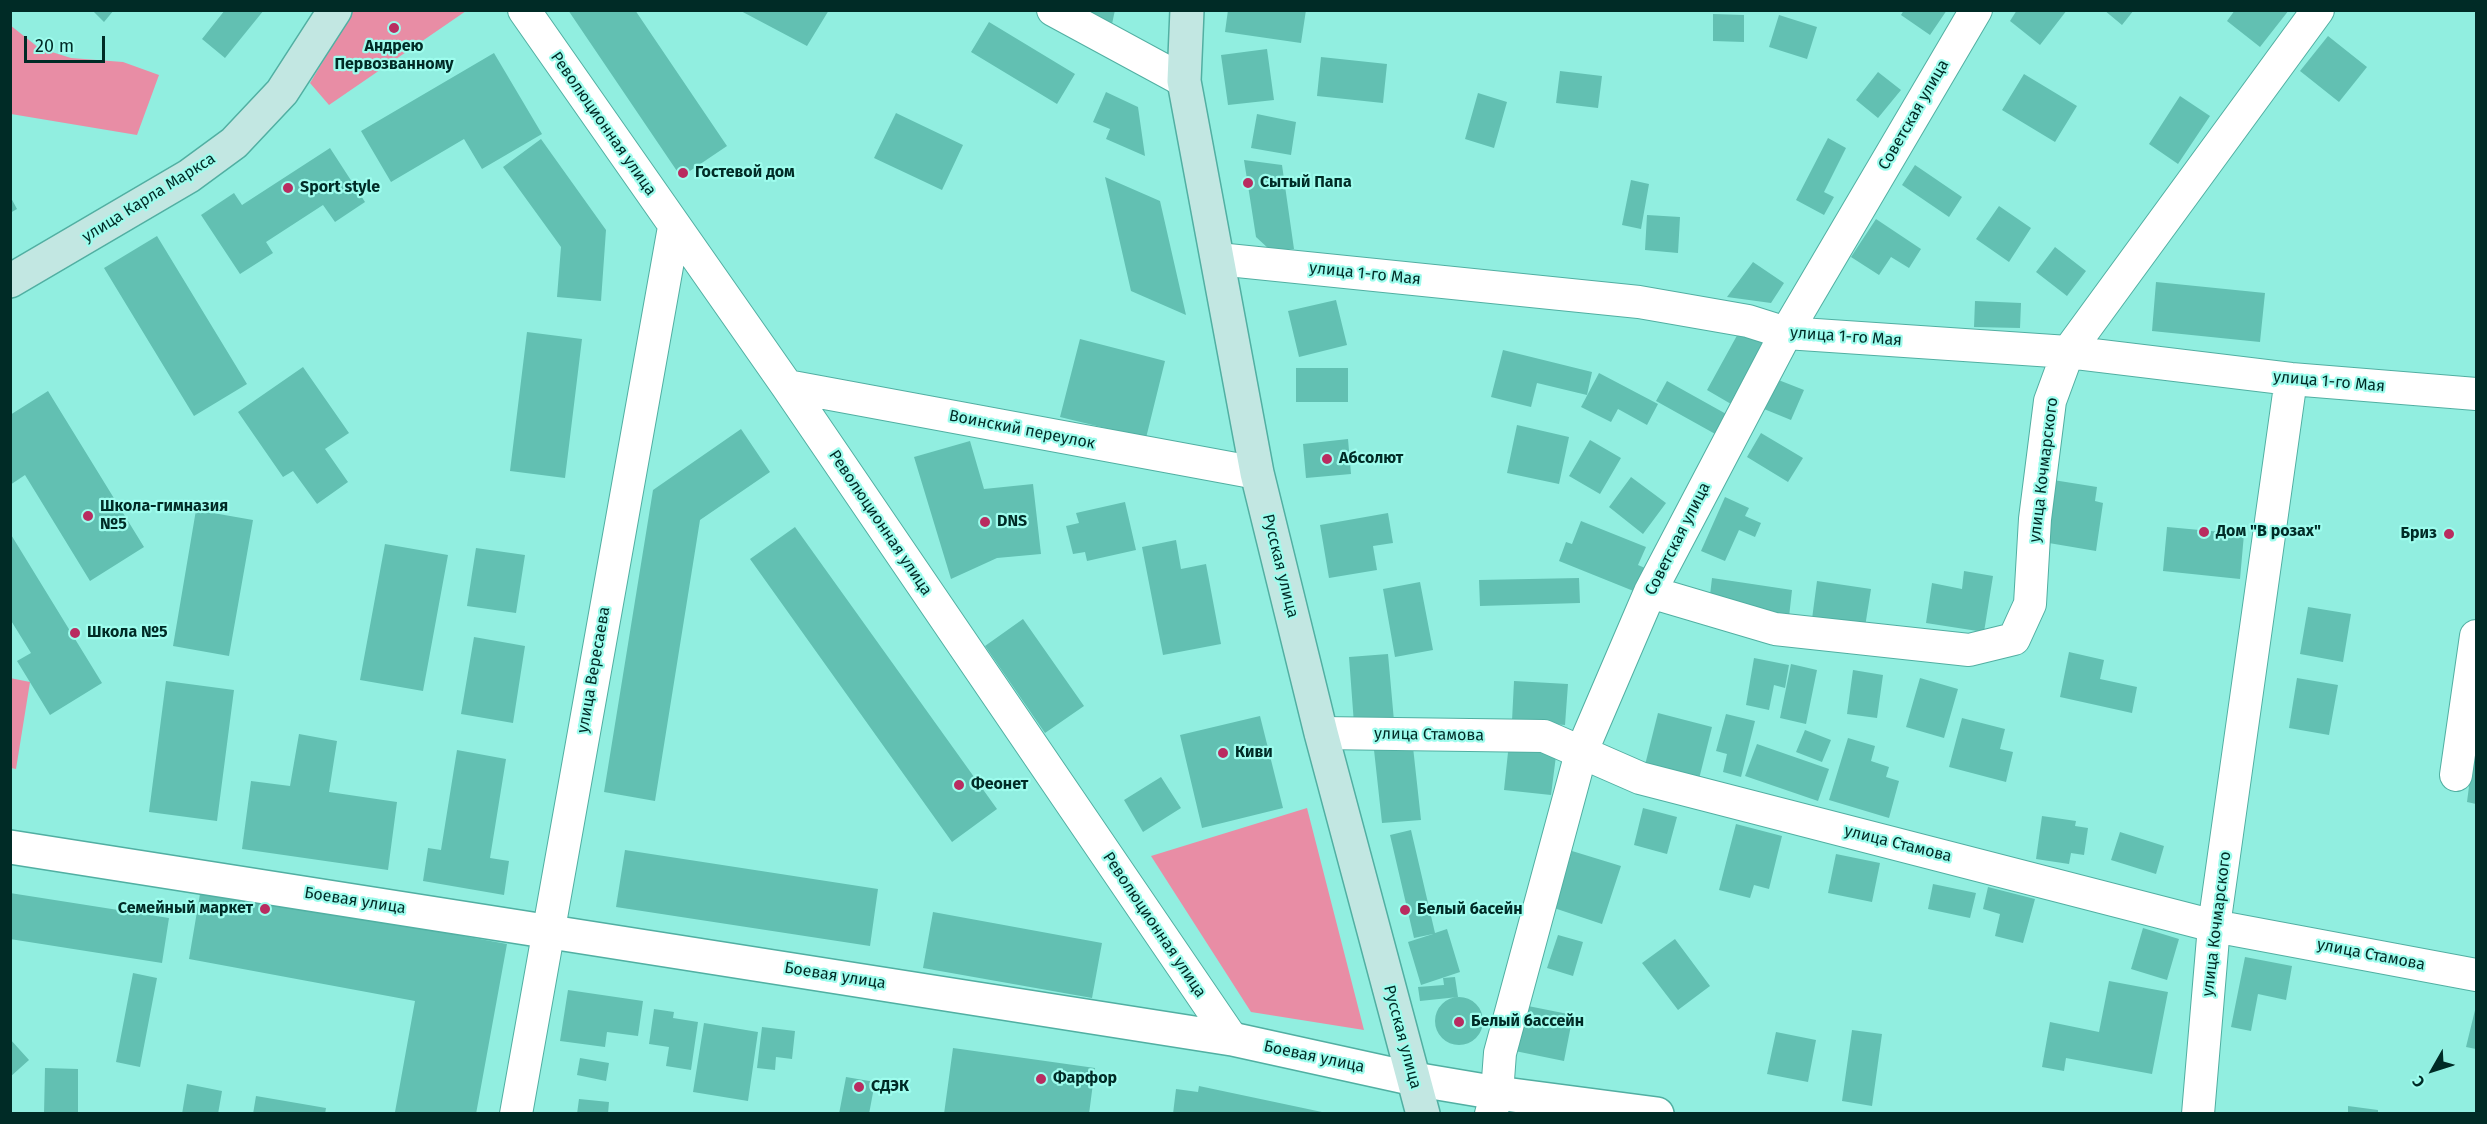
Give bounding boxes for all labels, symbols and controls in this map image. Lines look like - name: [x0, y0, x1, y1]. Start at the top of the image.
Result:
- marker: Андрею Первозванному: [387, 21, 401, 35]
- scale bar: [27, 24, 108, 62]
- text: 20 m: [35, 35, 74, 57]
- place label: Андрею Первозванному: [334, 37, 454, 75]
- street label: Революционная улица: [546, 48, 660, 200]
- street label: Советская улица: [1875, 56, 1953, 174]
- street label: улица Карла Маркса: [79, 149, 219, 247]
- place label: Гостевой дом: [695, 163, 795, 183]
- marker: Гостевой дом: [676, 166, 690, 180]
- place label: Сытый Папа: [1260, 173, 1352, 193]
- marker: Сытый Папа: [1241, 176, 1255, 190]
- place label: Sport style: [300, 178, 380, 198]
- marker: Sport style: [281, 181, 295, 195]
- street label: улица 1-го Мая: [1308, 259, 1422, 289]
- street label: улица 1-го Мая: [1789, 324, 1903, 350]
- street label: улица 1-го Мая: [2272, 368, 2386, 396]
- street label: улица Кочмарского: [2026, 396, 2062, 544]
- street label: Воинский переулок: [947, 406, 1097, 454]
- street label: Революционная улица: [824, 447, 936, 599]
- place label: Абсолют: [1339, 449, 1403, 469]
- marker: Абсолют: [1320, 452, 1334, 466]
- street label: Советская улица: [1641, 479, 1715, 599]
- place label: Школа-гимназия №5: [100, 497, 228, 535]
- marker: Школа-гимназия №5: [81, 509, 95, 523]
- place label: DNS: [997, 512, 1027, 532]
- street label: Русская улица: [1258, 512, 1302, 620]
- marker: DNS: [978, 515, 992, 529]
- place label: Дом "В розах": [2216, 522, 2321, 542]
- place label: Бриз: [2400, 524, 2437, 544]
- marker: Дом "В розах": [2197, 525, 2211, 539]
- marker: Бриз: [2442, 527, 2456, 541]
- street label: улица Вересаева: [573, 605, 615, 735]
- place label: Школа №5: [87, 623, 168, 643]
- marker: Школа №5: [68, 626, 82, 640]
- street label: улица Стамова: [1374, 724, 1484, 746]
- place label: Киви: [1235, 743, 1273, 763]
- marker: Киви: [1216, 746, 1230, 760]
- place label: Феонет: [971, 775, 1028, 795]
- marker: Феонет: [952, 778, 966, 792]
- street label: улица Стамова: [1842, 821, 1954, 867]
- street label: Революционная улица: [1098, 849, 1210, 1001]
- street label: улица Кочмарского: [2199, 850, 2235, 998]
- street label: Боевая улица: [303, 883, 407, 919]
- place label: Семейный маркет: [118, 899, 253, 919]
- place label: Белый басейн: [1417, 900, 1523, 920]
- marker: Семейный маркет: [258, 902, 272, 916]
- marker: Белый басейн: [1398, 903, 1412, 917]
- street label: улица Стамова: [2315, 935, 2427, 975]
- street label: Боевая улица: [783, 958, 887, 994]
- street label: Русская улица: [1379, 983, 1425, 1091]
- place label: Белый баcсейн: [1471, 1012, 1584, 1032]
- marker: Белый баcсейн: [1452, 1015, 1466, 1029]
- street label: Боевая улица: [1262, 1037, 1366, 1077]
- north arrow: [2403, 1040, 2463, 1100]
- place label: Фарфор: [1053, 1069, 1117, 1089]
- marker: Фарфор: [1034, 1072, 1048, 1086]
- text: С: [2408, 1072, 2429, 1091]
- place label: СДЭК: [871, 1077, 909, 1097]
- marker: СДЭК: [852, 1080, 866, 1094]

